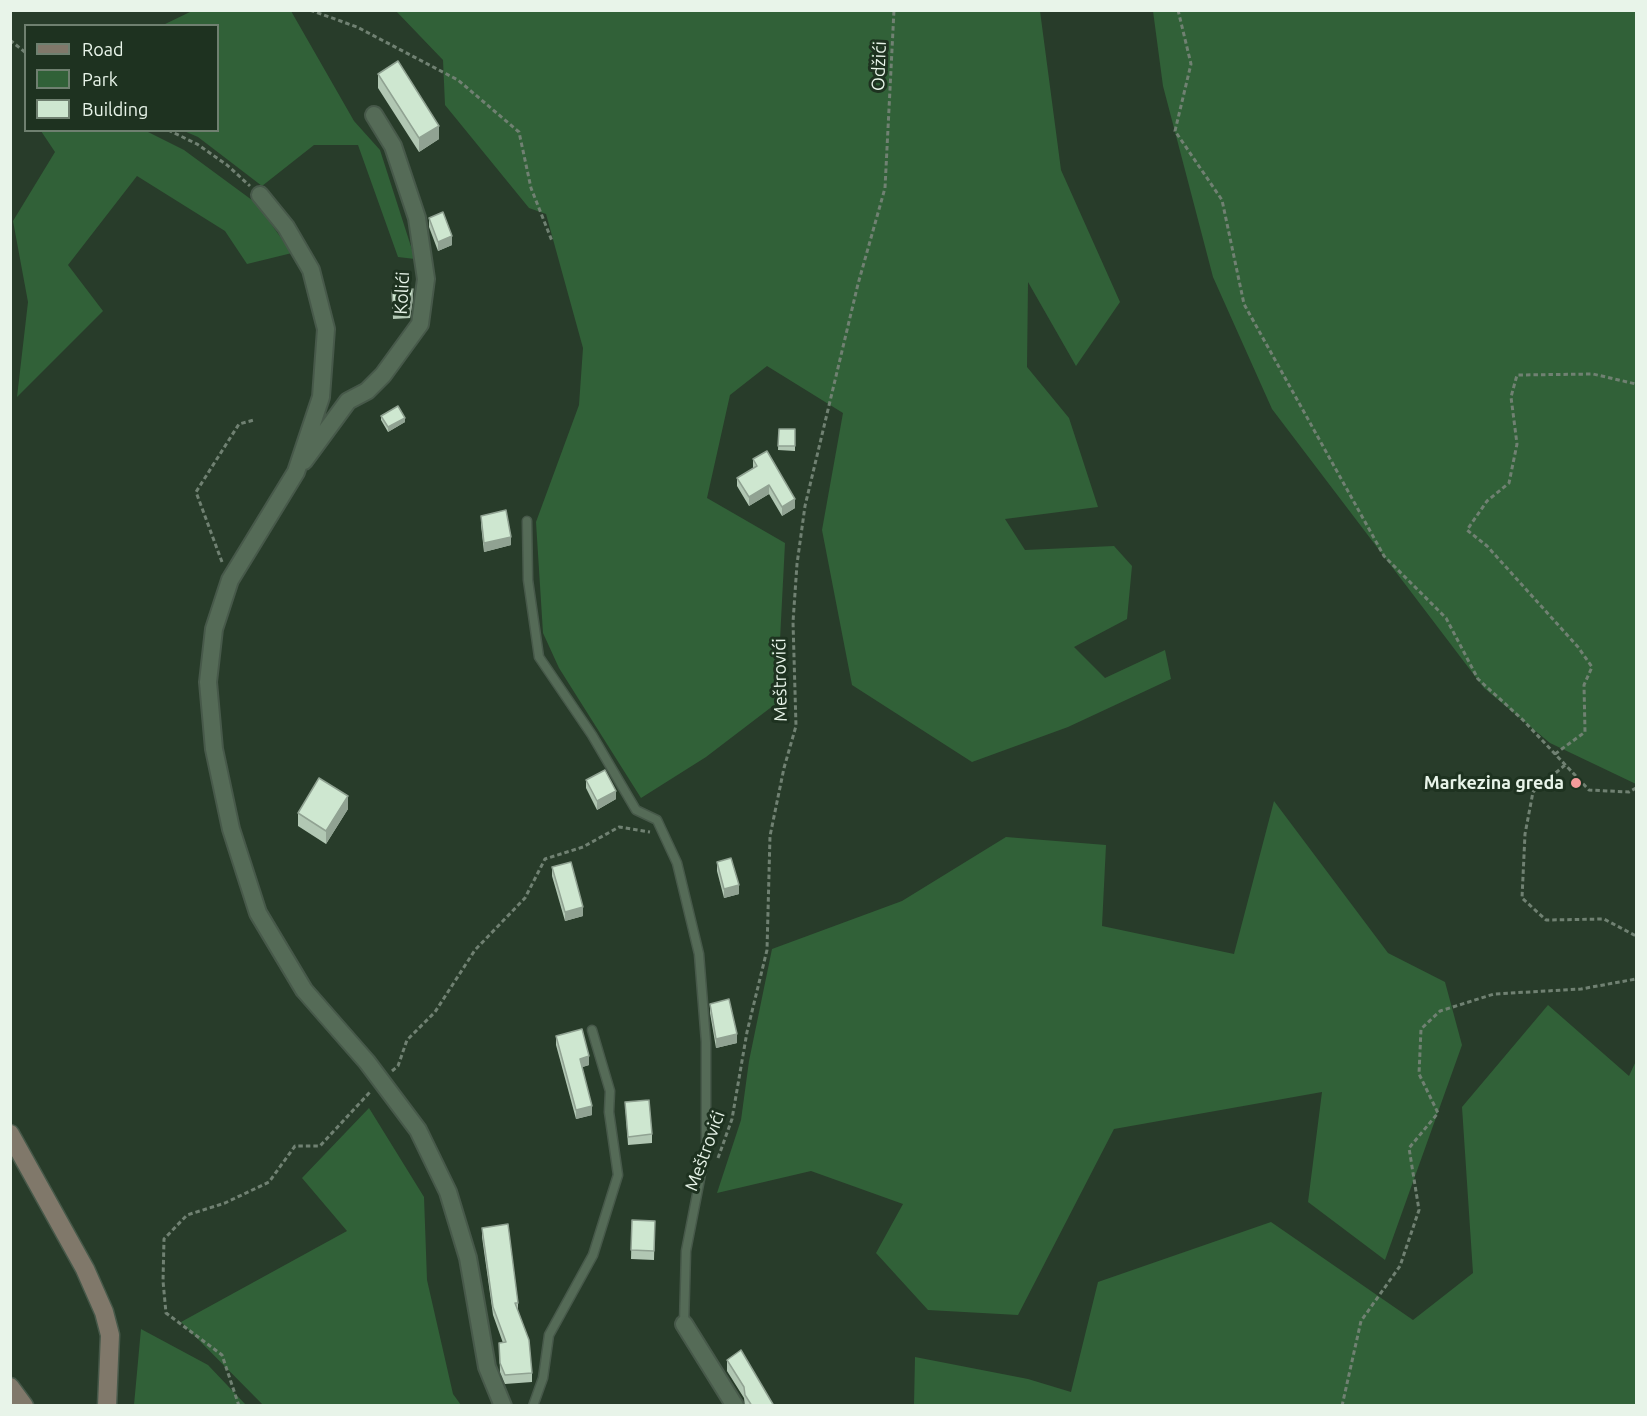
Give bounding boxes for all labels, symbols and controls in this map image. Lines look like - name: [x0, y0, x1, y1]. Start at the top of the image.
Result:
- legend: [24, 24, 219, 132]
- text: Road: [82, 39, 124, 59]
- street label: Odžići: [867, 41, 891, 91]
- text: Park: [82, 69, 118, 89]
- text: Building: [82, 99, 148, 119]
- street label: Kolići: [390, 271, 414, 315]
- street label: Meštrovići: [768, 638, 792, 722]
- place label: Markezina greda: [1424, 772, 1564, 794]
- marker: Markezina greda: [1569, 776, 1583, 790]
- street label: Meštrovići: [681, 1108, 729, 1194]

